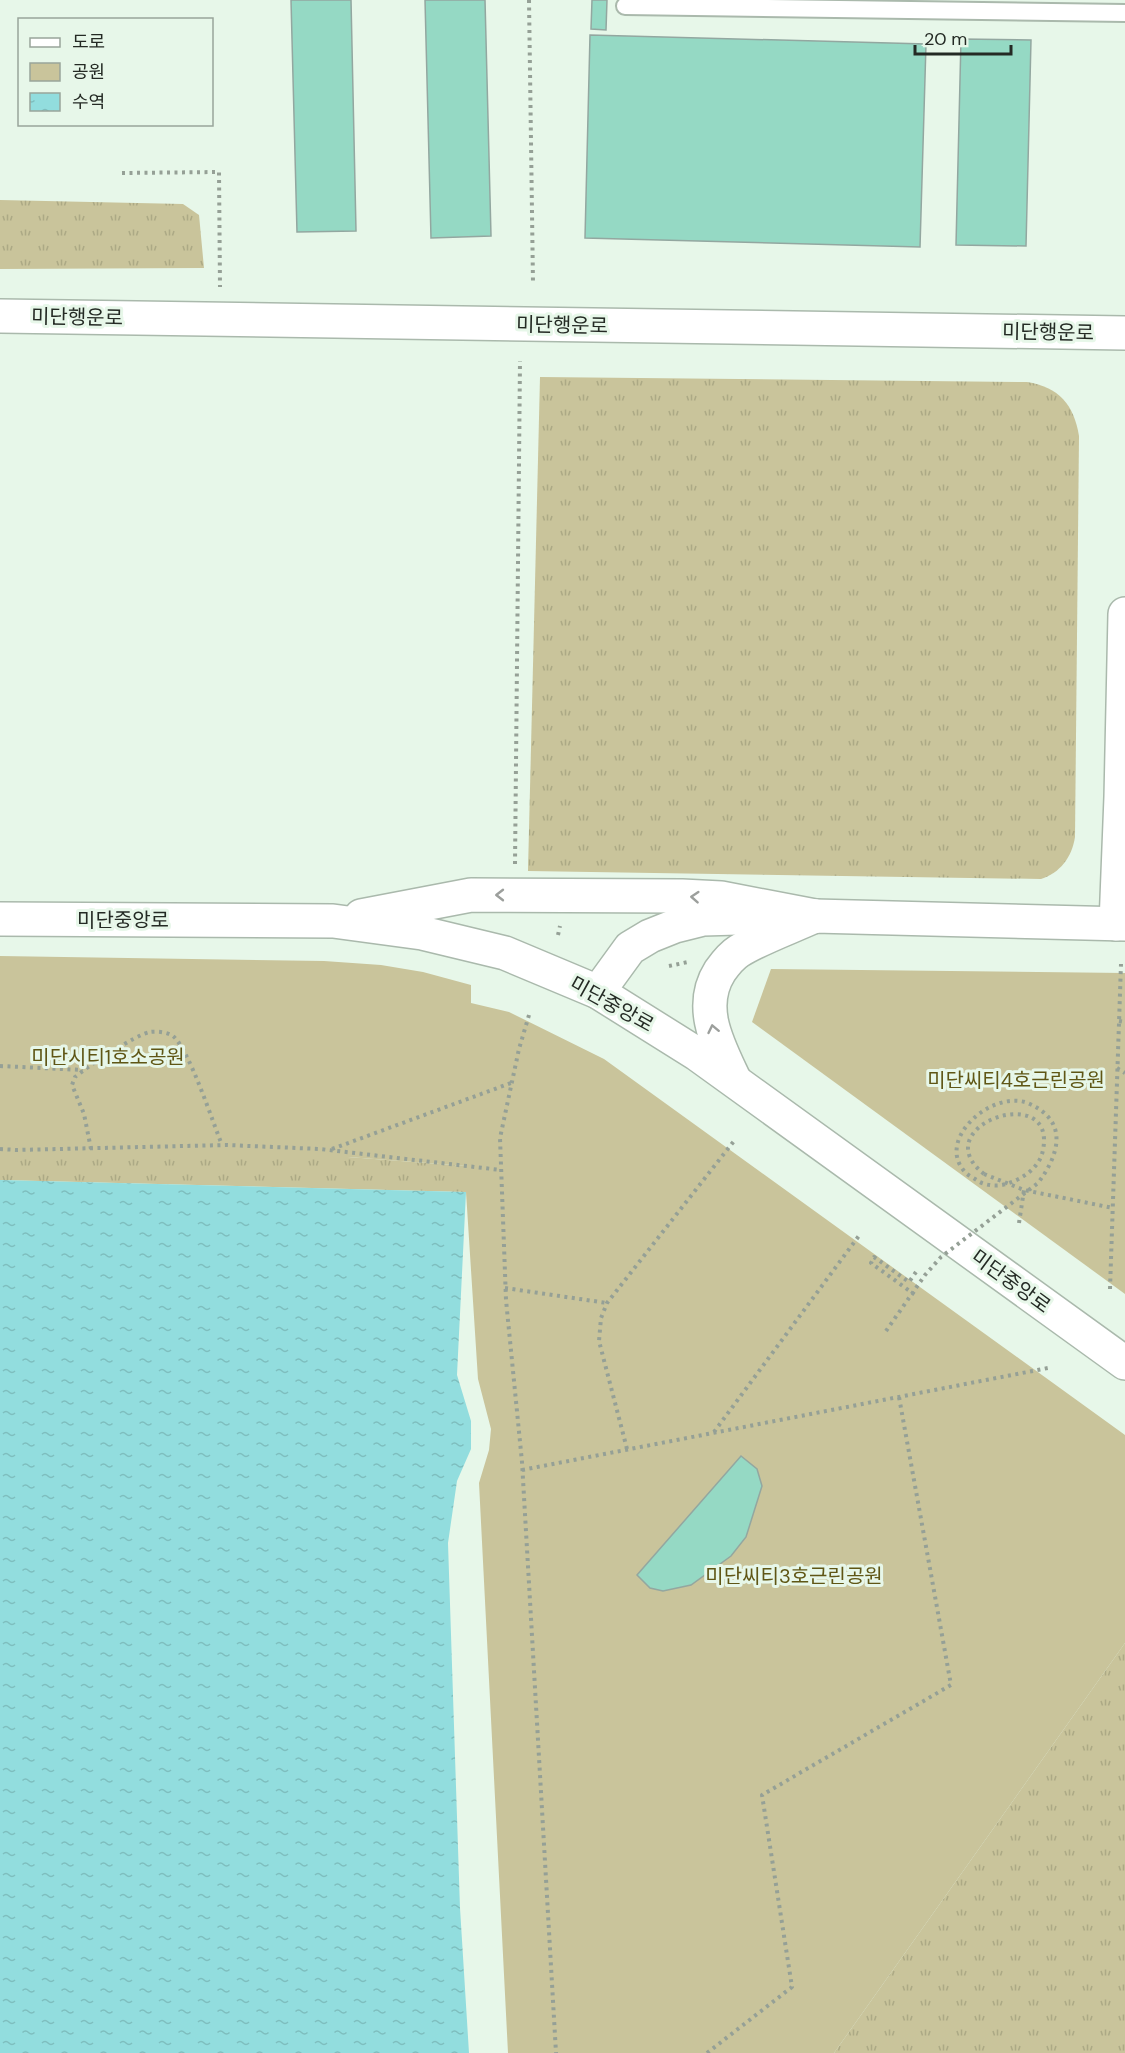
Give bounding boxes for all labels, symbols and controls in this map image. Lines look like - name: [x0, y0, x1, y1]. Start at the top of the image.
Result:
- legend: [18, 18, 213, 126]
- scale bar: [915, 18, 1011, 56]
- text: 20 m: [924, 27, 967, 51]
- text: 도로: [72, 30, 105, 54]
- text: 공원: [72, 60, 105, 84]
- text: 수역: [72, 90, 105, 114]
- street label: 미단행운로: [31, 303, 123, 331]
- street label: 미단행운로: [516, 311, 608, 339]
- street label: 미단행운로: [1002, 318, 1094, 346]
- one-way arrow: [495, 889, 504, 901]
- one-way arrow: [690, 890, 699, 903]
- street label: 미단중앙로: [77, 907, 169, 933]
- street label: 미단중앙로: [565, 970, 659, 1038]
- one-way arrow: [707, 1024, 720, 1034]
- park label: 미단시티1호소공원: [31, 1044, 185, 1070]
- park label: 미단씨티4호근린공원: [927, 1067, 1105, 1093]
- street label: 미단중앙로: [966, 1243, 1056, 1319]
- park label: 미단씨티3호근린공원: [705, 1563, 883, 1589]

